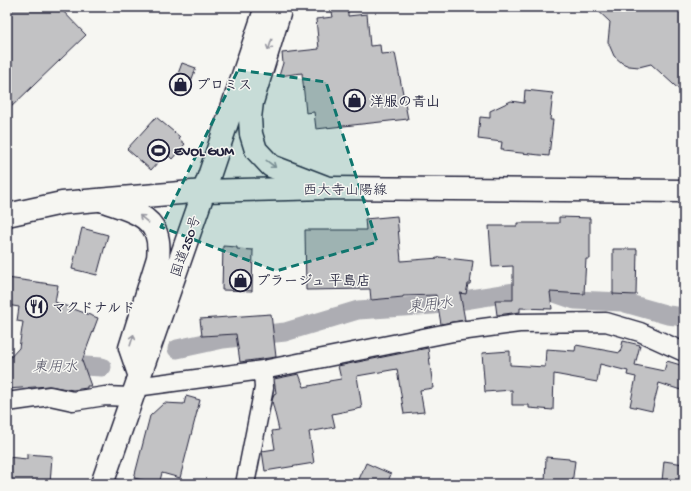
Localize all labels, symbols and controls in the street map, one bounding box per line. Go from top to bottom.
one-way arrow [266,38,273,51]
shop icon: プロミス [168,71,194,97]
place label: プロミス [196,78,252,95]
shop icon: 洋服の青山 [341,88,367,114]
place label: 洋服の青山 [370,94,440,112]
sports icon: EVOL GUM [145,137,171,163]
place label: EVOL GUM [174,144,235,161]
one-way arrow [265,160,276,168]
street label: 西大寺山陽線 [303,183,387,200]
street label: 国道250号 [169,214,206,280]
one-way arrow [139,215,149,224]
shop icon: プラージュ 平島店 [227,267,253,293]
place label: プラージュ 平島店 [256,273,370,291]
restaurant icon: マクドナルド [24,294,50,320]
water label: 東用水 [407,294,454,317]
place label: マクドナルド [52,301,135,318]
one-way arrow [129,334,136,347]
water label: 東用水 [32,358,78,377]

